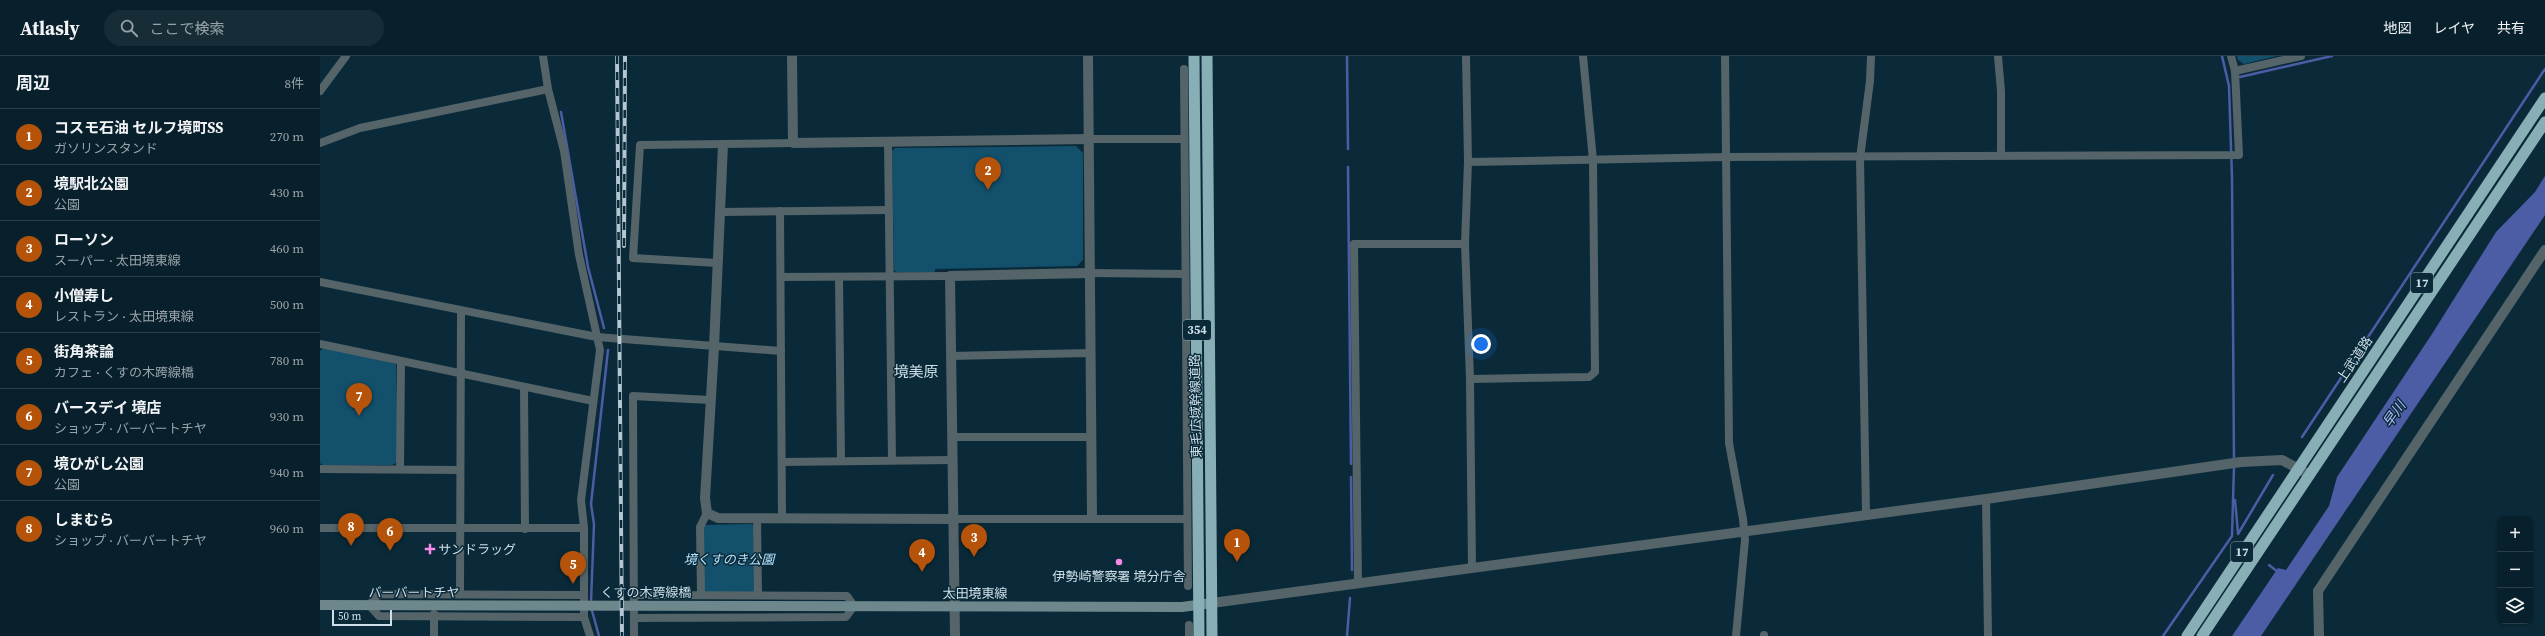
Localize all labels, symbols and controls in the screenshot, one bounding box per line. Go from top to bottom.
search box [104,10,384,46]
text: Atlasly [20,15,80,41]
icon: search [118,17,140,39]
text: ここで検索 [150,18,225,39]
text: 地図 [2383,18,2411,38]
text: レイヤ [2433,18,2475,38]
text: 共有 [2497,18,2525,38]
text: 周辺 [16,71,50,95]
text: 8件 [284,75,304,92]
text: コスモ石油 セルフ境町SS [54,117,223,138]
text: 1 [25,128,33,145]
text: 270 m [270,128,304,145]
text: ガソリンスタンド [54,140,158,157]
pin: 2 [975,157,1001,190]
text: 境駅北公園 [54,173,129,194]
text: 2 [25,184,33,201]
text: 430 m [270,184,304,201]
text: 公園 [54,196,80,213]
text: ローソン [54,229,114,250]
text: 3 [25,240,33,257]
text: 460 m [270,240,304,257]
text: スーパー · 太田境東線 [54,252,181,269]
road number: 17 [2411,273,2433,293]
text: 小僧寿し [54,285,114,306]
text: 4 [25,296,33,313]
text: 500 m [270,296,304,313]
text: レストラン · 太田境東線 [54,308,194,325]
road number: 354 [1183,320,1211,340]
street label: 上武道路 [2333,333,2376,386]
your location [1471,334,1491,354]
text: 街角茶論 [54,341,114,362]
text: 5 [25,352,33,369]
text: 780 m [270,352,304,369]
street label: 東毛広域幹線道路 [1186,354,1205,458]
district label: 境美原 [893,361,939,382]
text: カフェ · くすの木跨線橋 [54,364,194,381]
pin: 7 [346,383,372,416]
water label: 早川 [2378,395,2411,431]
text: バースデイ 境店 [54,397,161,418]
text: 6 [25,408,33,425]
text: 930 m [270,408,304,425]
text: ショップ · バーバートチヤ [54,420,207,437]
text: 境ひがし公園 [54,453,144,474]
text: 7 [25,464,33,481]
text: 940 m [270,464,304,481]
text: 公園 [54,476,80,493]
text: しまむら [54,509,114,530]
pin: 8 [338,513,364,546]
map controls [2497,516,2533,624]
button: + [2497,516,2533,552]
pin: 6 [377,518,403,551]
text: 8 [25,520,33,537]
text: 960 m [270,520,304,537]
pin: 3 [961,524,987,557]
pin: 1 [1224,529,1250,562]
text: ショップ · バーバートチヤ [54,532,207,549]
pin: 4 [909,539,935,572]
place label: サンドラッグ [438,541,516,558]
road number: 17 [2231,542,2253,562]
marker: サンドラッグ [425,544,435,554]
pin: 5 [560,551,586,584]
park label: 境くすのき公園 [684,551,776,568]
button: − [2497,552,2533,588]
marker: 伊勢崎警察署 境分庁舎 [1114,557,1124,567]
place label: 伊勢崎警察署 境分庁舎 [1052,568,1186,585]
street label: バーバートチヤ [369,584,459,601]
street label: くすの木跨線橋 [600,584,692,601]
street label: 太田境東線 [942,585,1008,602]
button: layers [2497,588,2533,624]
scale bar [332,608,392,627]
text: 50 m [338,609,361,624]

